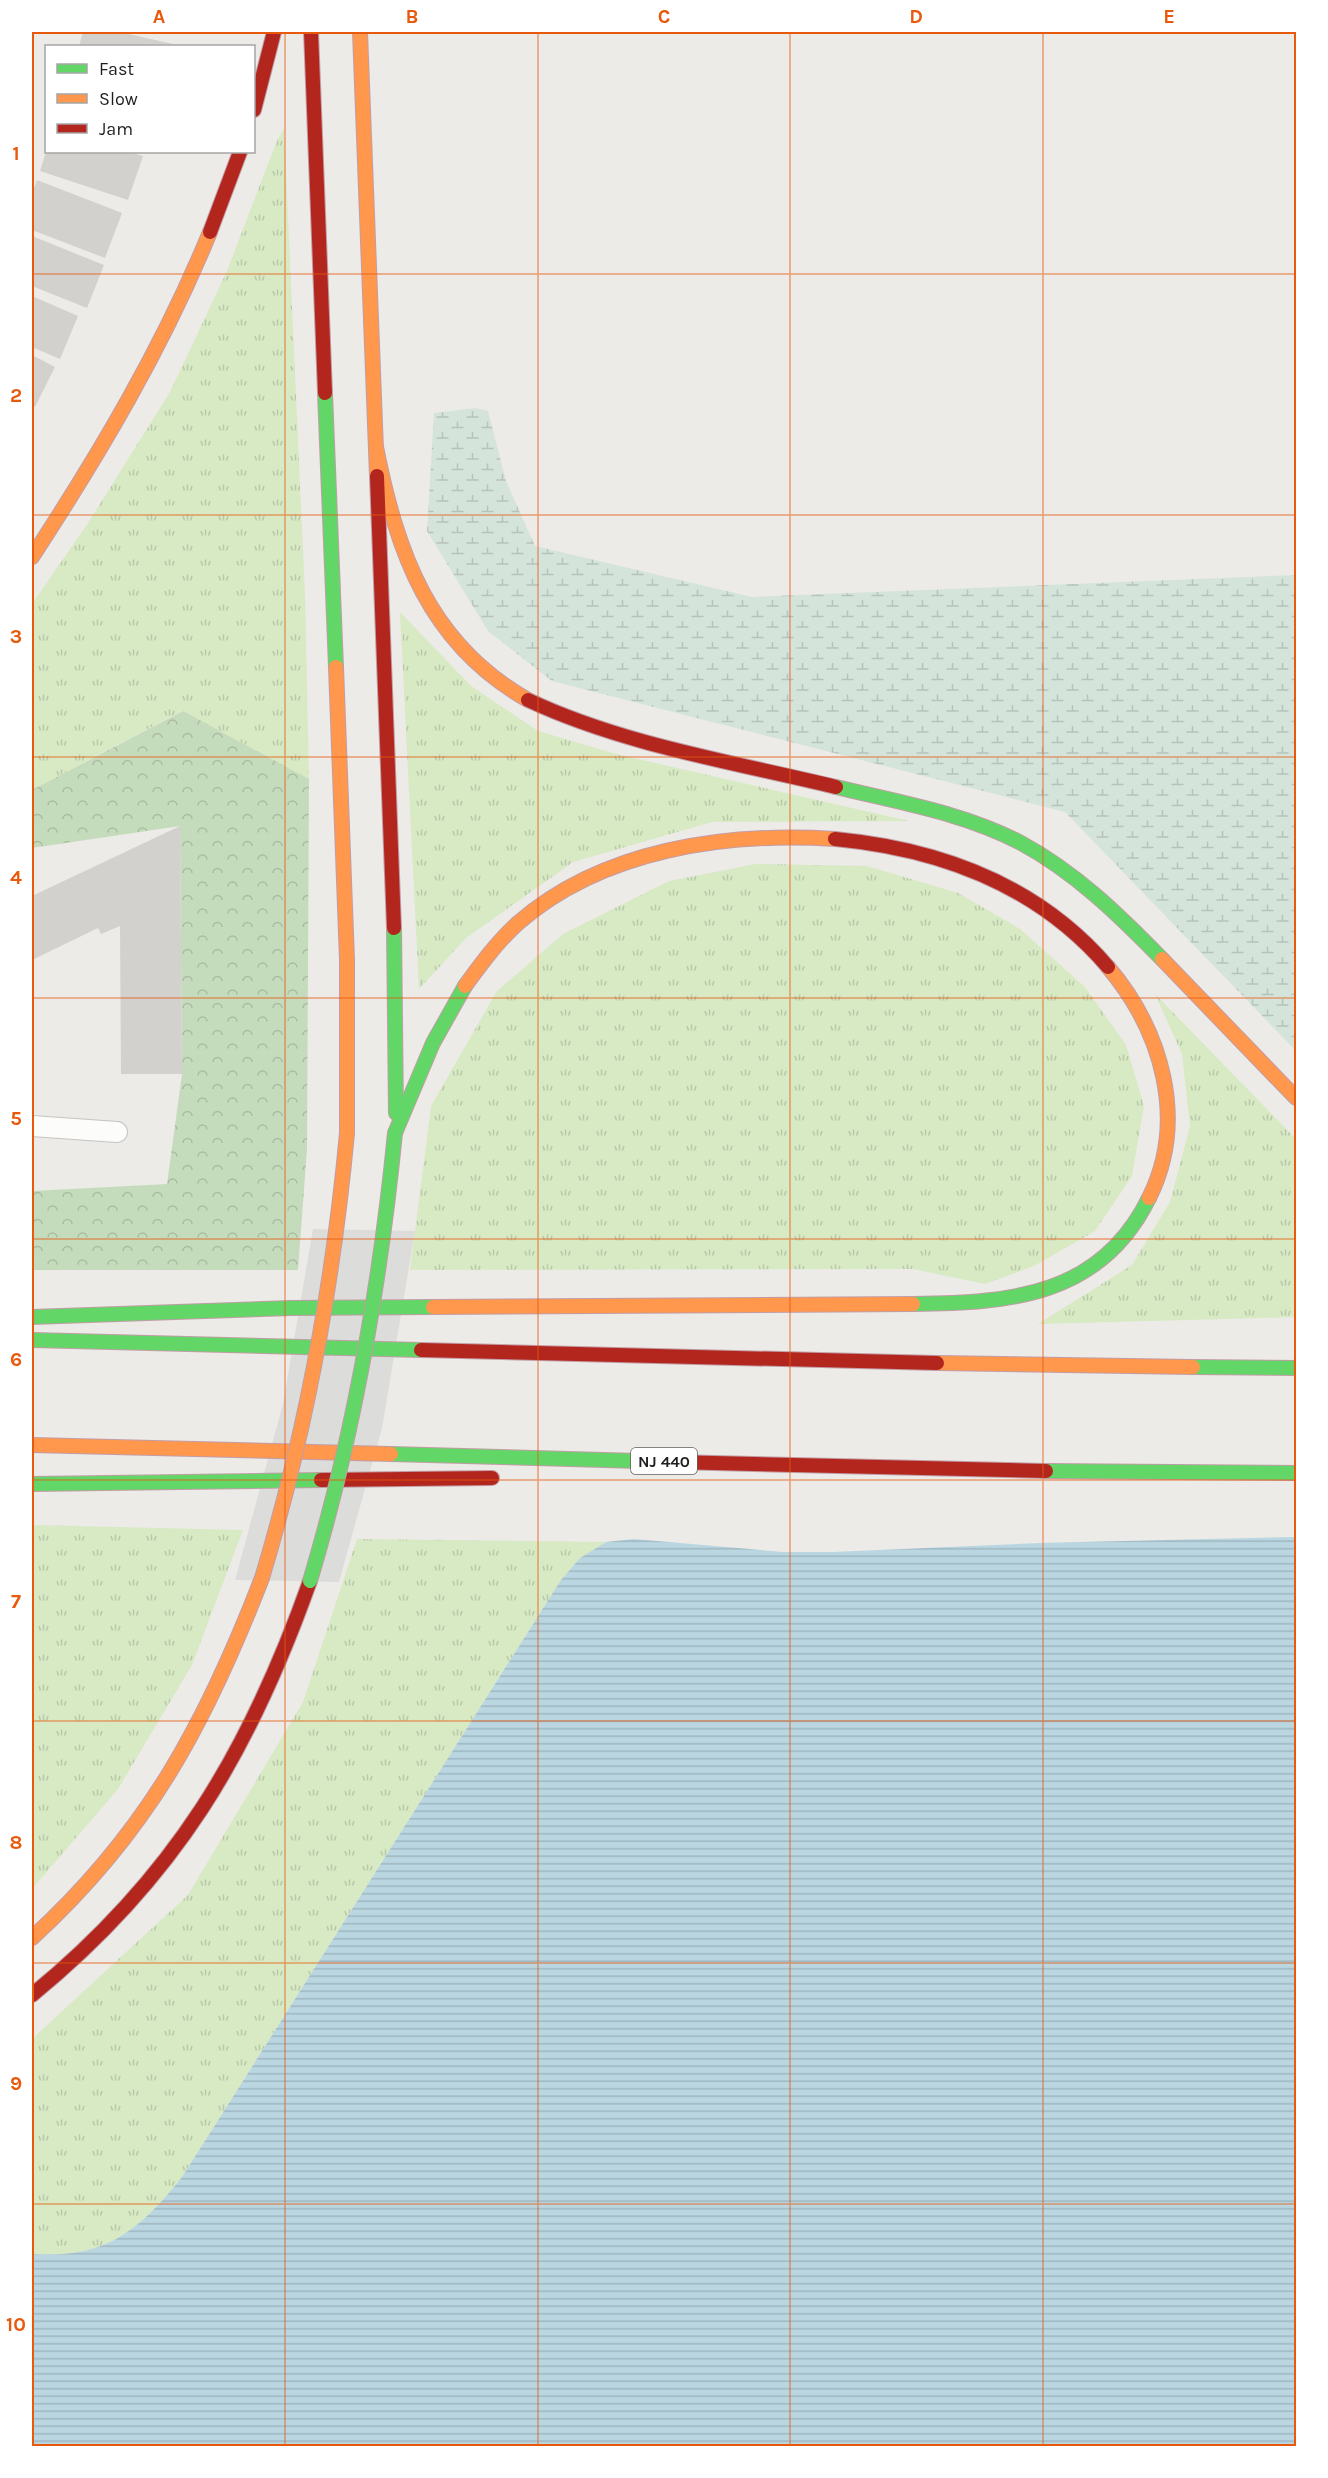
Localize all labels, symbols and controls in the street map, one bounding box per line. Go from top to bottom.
text: A [153,5,166,28]
text: B [406,5,418,28]
text: C [658,5,670,28]
text: D [909,5,923,28]
text: E [1163,5,1175,28]
legend [45,45,255,153]
text: Fast [99,58,134,80]
text: Slow [99,88,138,110]
text: Jam [99,118,133,140]
text: 1 [12,142,20,165]
text: 2 [10,384,22,407]
text: 3 [10,625,22,648]
text: 4 [10,866,22,889]
text: 5 [10,1107,22,1130]
text: 6 [10,1348,22,1371]
road number: NJ 440 [631,1448,697,1474]
text: 7 [11,1590,21,1613]
text: 8 [10,1831,22,1854]
text: 9 [10,2072,22,2095]
text: 10 [6,2313,26,2336]

